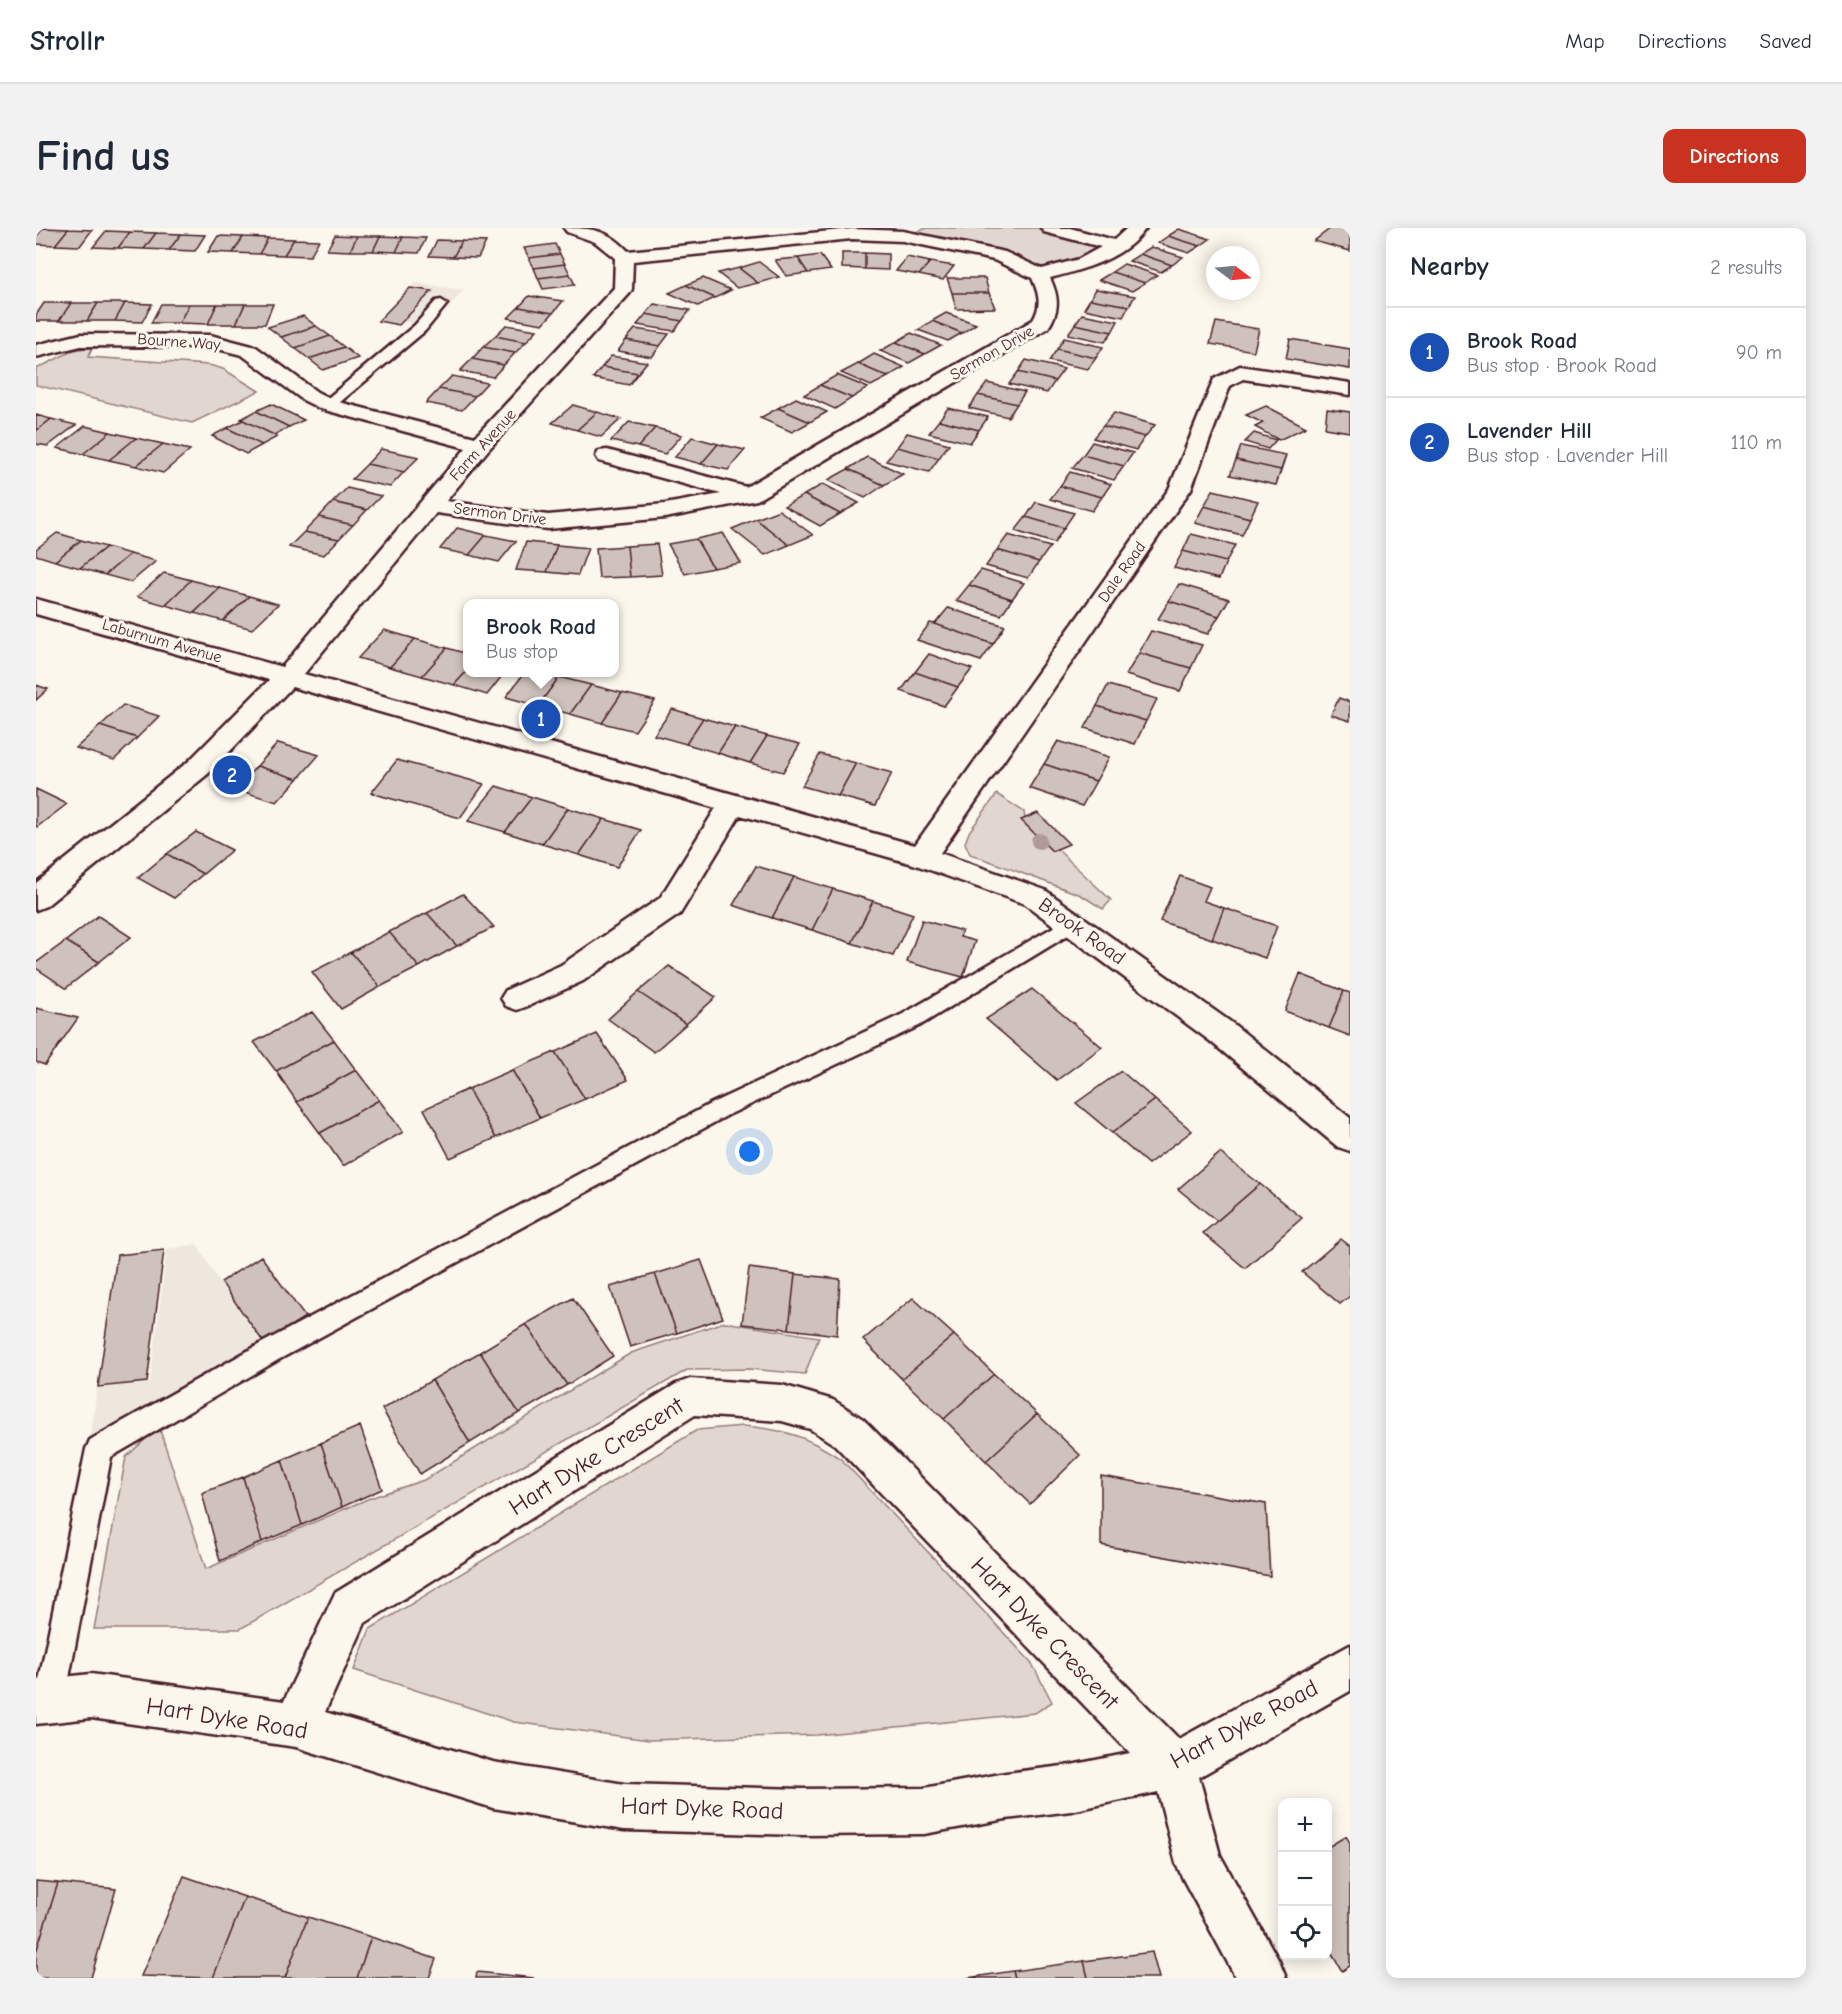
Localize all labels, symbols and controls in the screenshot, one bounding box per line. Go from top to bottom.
text: Strollr [30,25,104,57]
text: Map [1565,29,1605,53]
text: Directions [1638,29,1727,53]
text: Saved [1760,29,1812,53]
button: Directions [1663,129,1806,183]
text: Find us [36,132,170,181]
north arrow [1206,246,1260,300]
text: Nearby [1410,252,1489,282]
text: 2 results [1710,256,1782,279]
street label: Sermon Drive [947,322,1037,384]
text: Brook Road [1467,328,1577,354]
street label: Bourne Way [137,330,222,354]
text: 1 [1426,341,1433,364]
text: 90 m [1736,341,1782,364]
text: Bus stop · Brook Road [1467,354,1657,377]
street label: Farm Avenue [446,405,520,485]
text: Lavender Hill [1467,418,1592,444]
text: 2 [1425,431,1434,454]
text: 110 m [1731,431,1782,454]
text: Bus stop · Lavender Hill [1467,444,1668,467]
street label: Sermon Drive [452,499,548,529]
street label: Dale Road [1095,538,1149,606]
popup [463,599,619,677]
text: Brook Road [486,614,596,640]
street label: Laburnum Avenue [100,615,224,667]
text: Bus stop [486,640,558,663]
pin: 1 [522,696,560,742]
pin: 2 [212,752,252,798]
street label: Brook Road [1034,893,1130,969]
your location [735,1137,764,1166]
street label: Hart Dyke Crescent [504,1390,689,1521]
street label: Hart Dyke Crescent [965,1551,1126,1716]
street label: Hart Dyke Road [1165,1673,1323,1775]
street label: Hart Dyke Road [144,1691,310,1745]
street label: Hart Dyke Road [620,1791,784,1825]
map controls [1278,1798,1332,1960]
button: + [1278,1798,1332,1852]
button: − [1278,1852,1332,1906]
button: locate [1278,1906,1332,1960]

